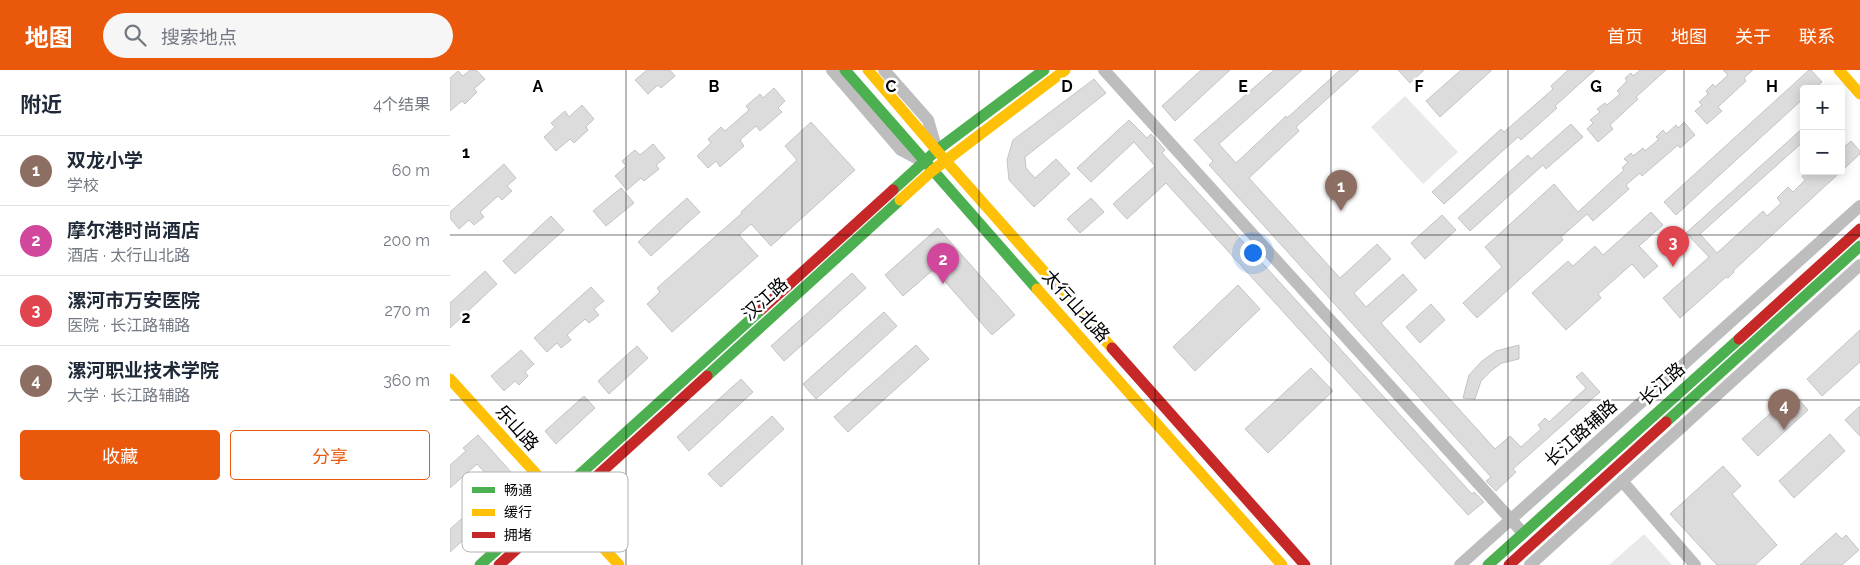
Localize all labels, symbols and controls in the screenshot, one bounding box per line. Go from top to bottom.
search box [103,13,453,58]
icon: search [121,21,149,49]
text: 地图 [25,23,73,52]
text: 搜索地点 [161,26,237,48]
text: 首页 [1607,26,1643,47]
text: 地图 [1671,26,1707,47]
text: 关于 [1735,26,1771,47]
text: 联系 [1799,26,1835,47]
text: A [533,77,544,96]
text: B [709,77,720,96]
text: C [886,77,897,96]
text: D [1061,77,1073,96]
text: E [1238,77,1248,96]
text: F [1414,77,1424,96]
text: G [1590,77,1602,96]
text: H [1766,77,1778,96]
map controls [1800,85,1845,175]
button: + [1800,85,1845,130]
text: 附近 [20,92,62,117]
text: 4个结果 [373,95,430,114]
button: − [1800,130,1845,175]
text: 1 [462,143,470,162]
text: 双龙小学 [67,149,143,171]
text: 1 [32,161,40,180]
text: 60 m [392,161,430,180]
pin: 1 [1325,170,1357,211]
text: 学校 [67,176,99,195]
text: 摩尔港时尚酒店 [67,219,200,241]
pin: 3 [1657,226,1689,267]
text: 2 [31,231,41,250]
text: 200 m [383,231,430,250]
your location [1240,240,1266,266]
pin: 2 [927,243,959,284]
text: 酒店 · 太行山北路 [67,246,190,265]
street label: 太行山北路 [1038,265,1114,346]
street label: 汉江路 [738,273,792,324]
text: 漯河市万安医院 [67,289,200,311]
text: 3 [32,301,40,320]
text: 270 m [385,301,430,320]
text: 2 [461,308,471,327]
text: 医院 · 长江路辅路 [67,316,190,335]
street label: 长江路 [1635,358,1689,409]
text: 漯河职业技术学院 [67,359,219,381]
text: 4 [31,371,41,390]
text: 360 m [383,371,430,390]
text: 大学 · 长江路辅路 [67,386,190,405]
pin: 4 [1768,389,1800,430]
street label: 长江路辅路 [1540,395,1621,471]
street label: 乐山路 [492,401,543,455]
button: 收藏 [20,430,220,480]
button: 分享 [230,430,430,480]
legend [462,472,628,552]
text: 畅通 [504,482,532,498]
text: 缓行 [504,504,532,520]
text: 拥堵 [504,527,532,543]

